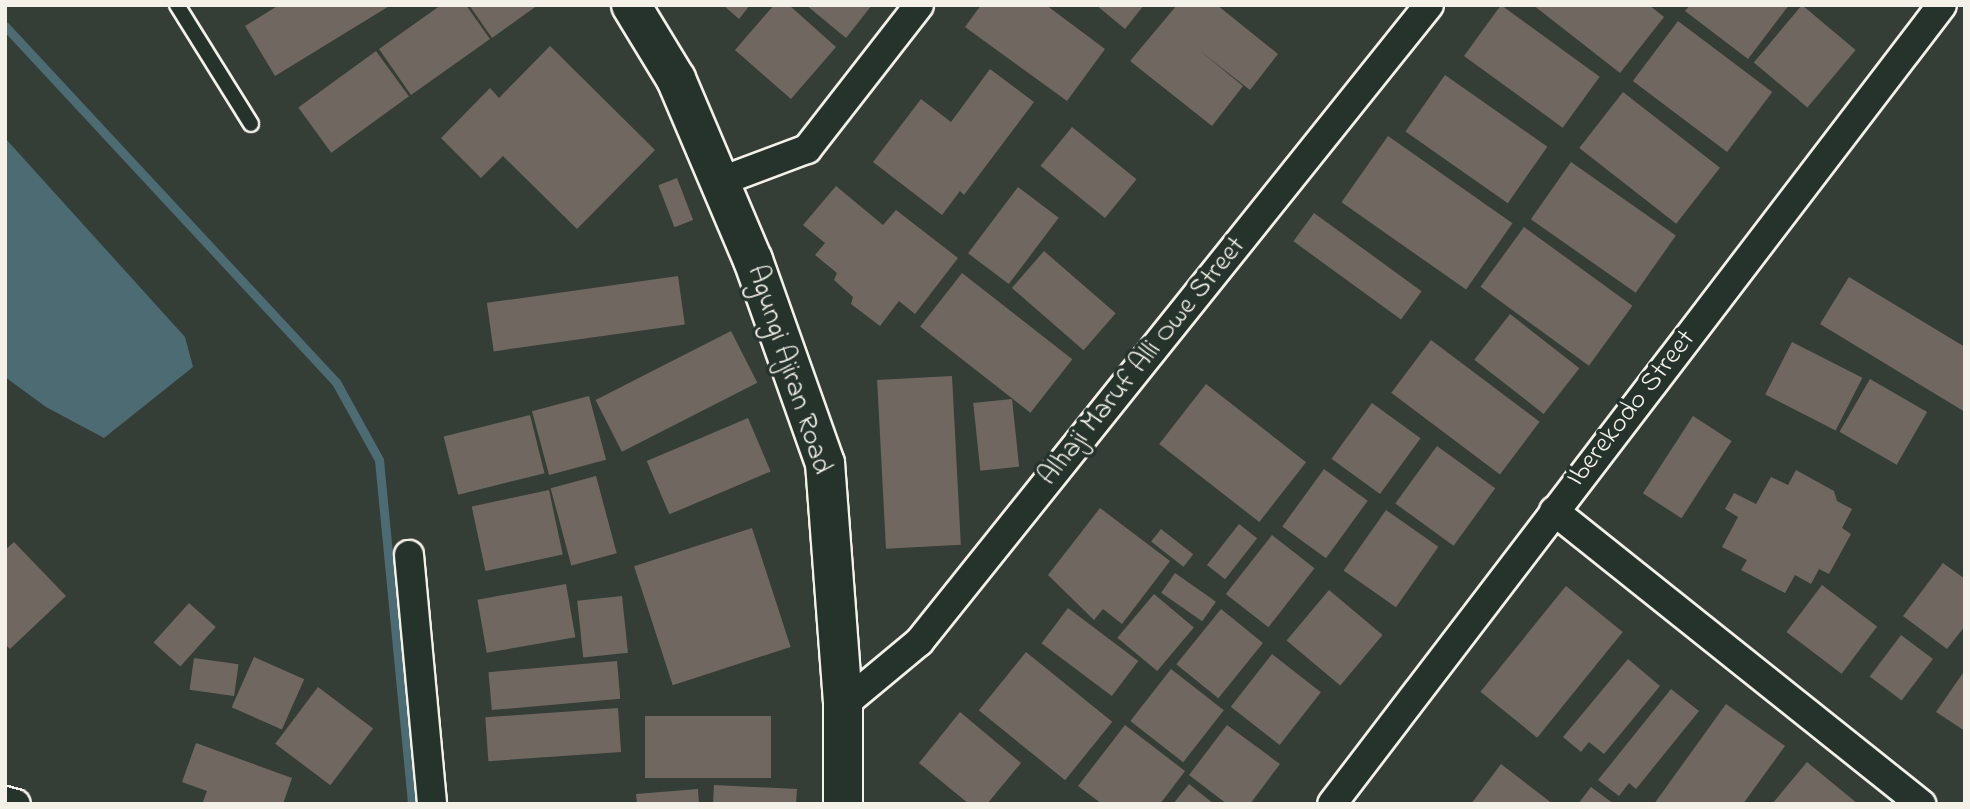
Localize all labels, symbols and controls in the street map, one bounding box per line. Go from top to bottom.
street label: Alhaji Maruf Alli Owe Street [1032,231,1254,493]
street label: Agungi Ajiran Road [738,261,838,479]
street label: Iberekodo Street [1560,324,1704,494]

